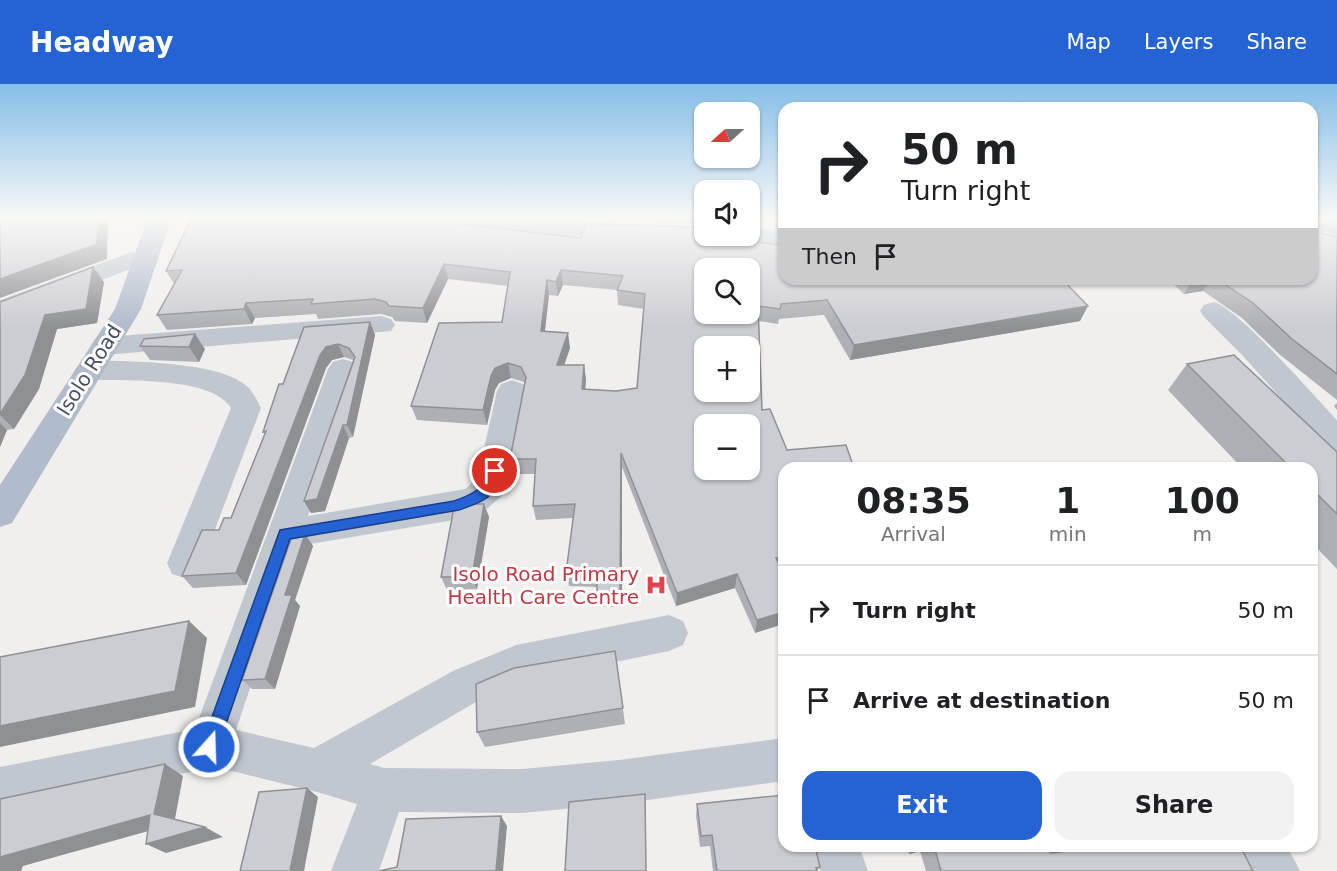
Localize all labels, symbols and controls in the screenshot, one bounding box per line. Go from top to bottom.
text: Headway [30,26,174,59]
text: Map [1067,30,1111,54]
text: Layers [1144,30,1213,54]
text: Share [1246,30,1307,54]
north arrow [694,102,760,168]
map controls [694,102,760,480]
text: 50 m [901,125,1018,174]
icon: right [802,126,880,204]
text: Turn right [901,175,1030,206]
button: sound [694,180,760,246]
icon: arrive [869,240,902,273]
text: Then [802,244,857,269]
button: search [694,258,760,324]
street label: Isolo Road [52,320,126,420]
button: + [694,336,760,402]
button: − [694,414,760,480]
pin [469,445,520,496]
icon: arrive [478,454,511,487]
text: 08:35 [856,480,971,521]
text: 1 [1055,480,1080,521]
text: 100 [1165,480,1240,521]
text: Arrival [881,522,946,546]
text: min [1049,522,1087,546]
text: m [1193,522,1212,546]
place label: Isolo Road Primary Health Care Centre [447,562,639,609]
hospital icon: Isolo Road Primary Health Care Centre [644,573,668,597]
icon: right [802,594,835,627]
text: Turn right [853,598,976,623]
text: 50 m [1238,598,1294,623]
icon: arrive [802,684,835,717]
text: Arrive at destination [853,688,1110,713]
text: 50 m [1238,688,1294,713]
position arrow [177,715,241,779]
button: Exit [802,771,1042,840]
button: Share [1054,771,1294,840]

